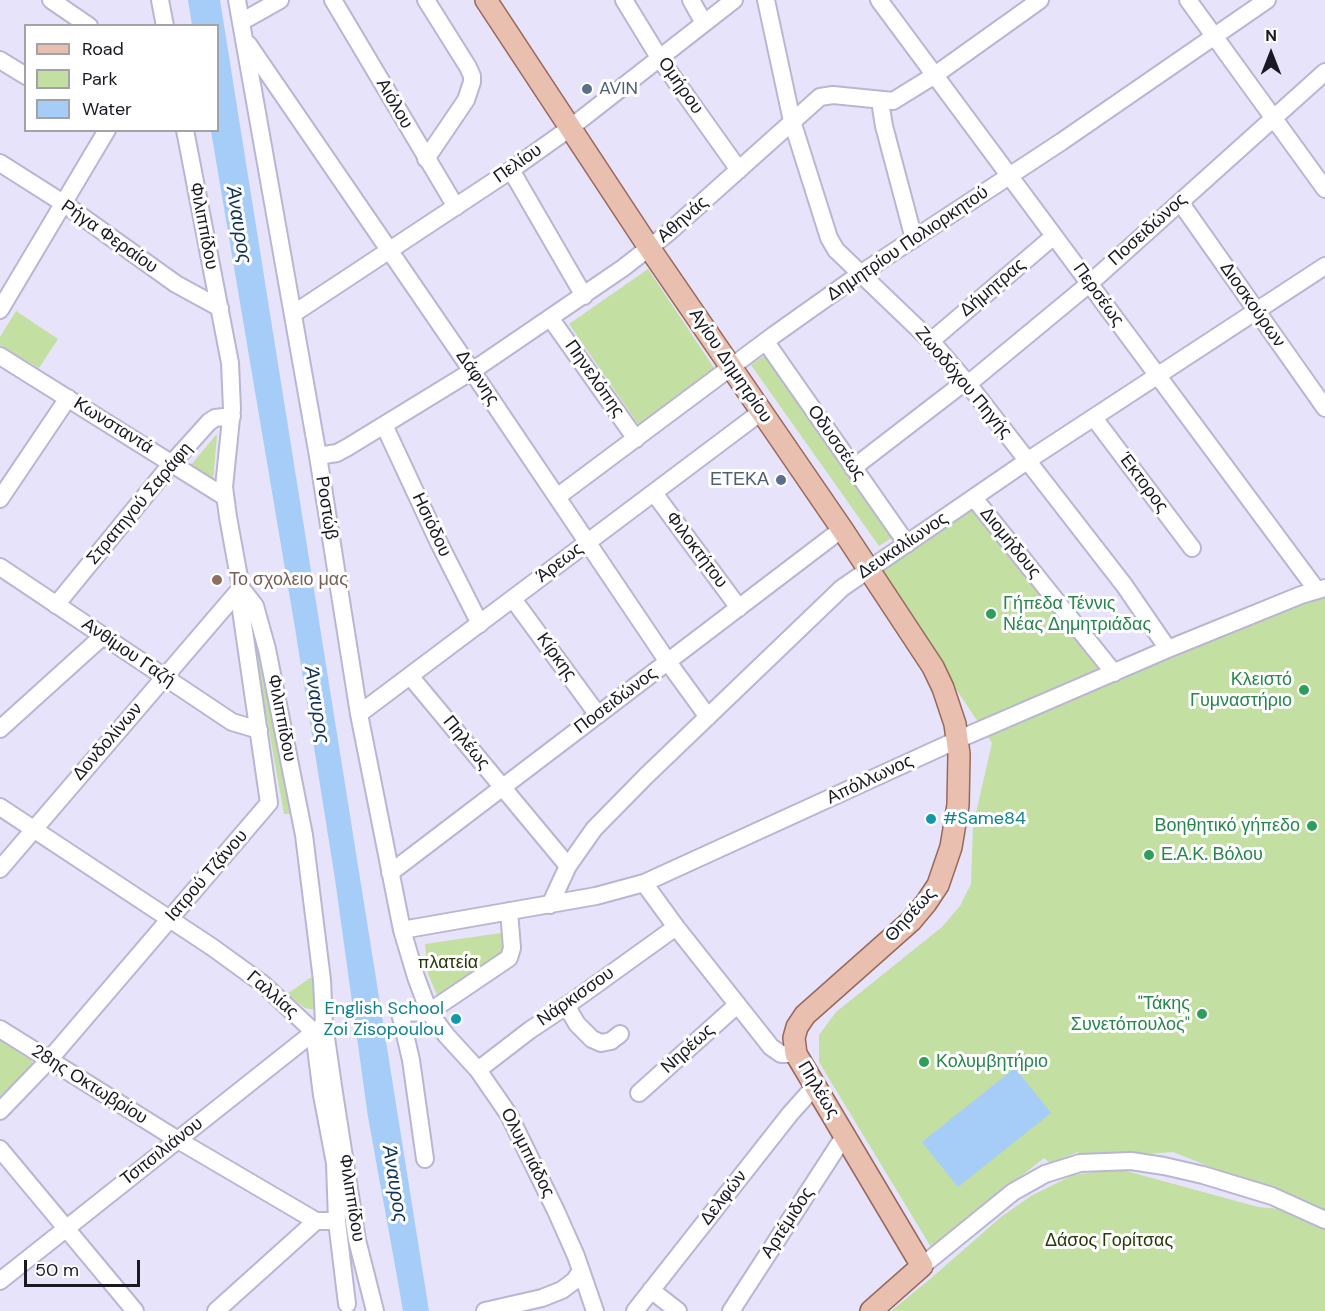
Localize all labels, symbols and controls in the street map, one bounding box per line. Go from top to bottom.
legend [24,24,219,132]
north arrow [1241,24,1301,84]
text: N [1265,25,1277,46]
text: Road [82,37,124,61]
street label: Ομήρου [653,53,707,119]
text: Park [82,67,118,91]
street label: Αιόλου [371,75,417,133]
place label: AVIN [599,78,638,100]
marker: AVIN [580,82,594,96]
text: Water [82,97,132,121]
street label: Πελίου [490,140,546,188]
street label: Φιλιππίδου [184,181,222,271]
street label: Δημητρίου Πολιορκητού [823,182,993,306]
water label: Άναυρος [220,185,256,265]
street label: Ποσειδώνος [1104,189,1192,271]
street label: Αθηνάς [653,192,713,248]
street label: Ρήγα Φεραίου [56,196,162,278]
street label: Δήμητρας [956,254,1030,322]
street label: Διοσκούρων [1215,258,1289,352]
street label: Περσέως [1068,259,1128,331]
street label: Αγίου Δημητρίου [684,305,776,427]
street label: Ζωοδόχου Πηγής [910,323,1016,443]
street label: Πηνελόπης [560,336,628,422]
street label: Δάφνης [451,346,503,410]
street label: Κωνσταντά [69,393,157,459]
street label: Οδυσσέως [802,401,870,485]
street label: Στρατηγού Σαράφη [83,439,197,569]
street label: Έκτορος [1114,449,1172,517]
place label: ΕΤΕΚΑ [710,469,769,491]
marker: ΕΤΕΚΑ [774,473,788,487]
street label: Ροστώβ [310,475,342,541]
street label: Ησιόδου [407,490,455,560]
street label: Διομήδους [975,503,1045,583]
street label: Φιλοκτήτου [660,508,732,592]
street label: Δευκαλίωνος [854,508,952,584]
street label: Άρεως [532,538,588,588]
place label: Το σχολειο μας [229,569,348,591]
marker: Το σχολειο μας [210,573,224,587]
place label: Γήπεδα Τέννις Νέας Δημητριάδας [1003,593,1151,636]
marker: Γήπεδα Τέννις Νέας Δημητριάδας [984,607,998,621]
street label: Ανθίμου Γαζή [77,614,179,692]
street label: Κίρκης [531,629,581,685]
street label: Ποσειδώνος [570,663,662,739]
water label: Άναυρος [298,665,334,745]
place label: Κλειστό Γυμναστήριο [1190,669,1292,712]
street label: Φιλιππίδου [262,673,300,763]
marker: Κλειστό Γυμναστήριο [1297,683,1311,697]
street label: Δονδολίνων [68,699,148,785]
street label: Πηλέως [438,712,494,774]
street label: Απόλλωνος [823,751,917,809]
place label: #Same84 [943,808,1026,830]
marker: #Same84 [924,812,938,826]
place label: Βοηθητικό γήπεδο [1155,815,1300,837]
marker: Βοηθητικό γήπεδο [1305,819,1319,833]
street label: Ιατρού Τζάνου [161,826,253,926]
place label: Ε.Α.Κ. Βόλου [1161,844,1263,866]
marker: Ε.Α.Κ. Βόλου [1142,848,1156,862]
street label: Θησέως [881,883,941,947]
park label: πλατεία [418,952,478,974]
street label: Νάρκισσου [533,963,619,1031]
street label: Γαλλίας [242,967,302,1023]
place label: "Τάκης Συνετόπουλος" [1071,993,1190,1036]
place label: English School Zoi Zisopoulou [323,998,444,1040]
marker: "Τάκης Συνετόπουλος" [1195,1007,1209,1021]
marker: English School Zoi Zisopoulou [449,1012,463,1026]
street label: Νηρέως [657,1020,719,1078]
street label: 28ης Οκτωβρίου [27,1041,151,1129]
place label: Κολυμβητήριο [936,1051,1048,1073]
marker: Κολυμβητήριο [917,1055,931,1069]
street label: Πηλέως [793,1058,843,1122]
street label: Ολυμπιάδος [495,1105,559,1201]
street label: Τσιτσιλιάνου [117,1113,207,1191]
water label: Άναυρος [376,1144,412,1224]
street label: Φιλιππίδου [333,1153,369,1243]
street label: Δελφών [696,1166,752,1230]
street label: Αρτέμιδος [757,1183,819,1263]
park label: Δάσος Γορίτσας [1045,1230,1173,1252]
scale bar [27,1248,142,1286]
text: 50 m [35,1258,79,1282]

